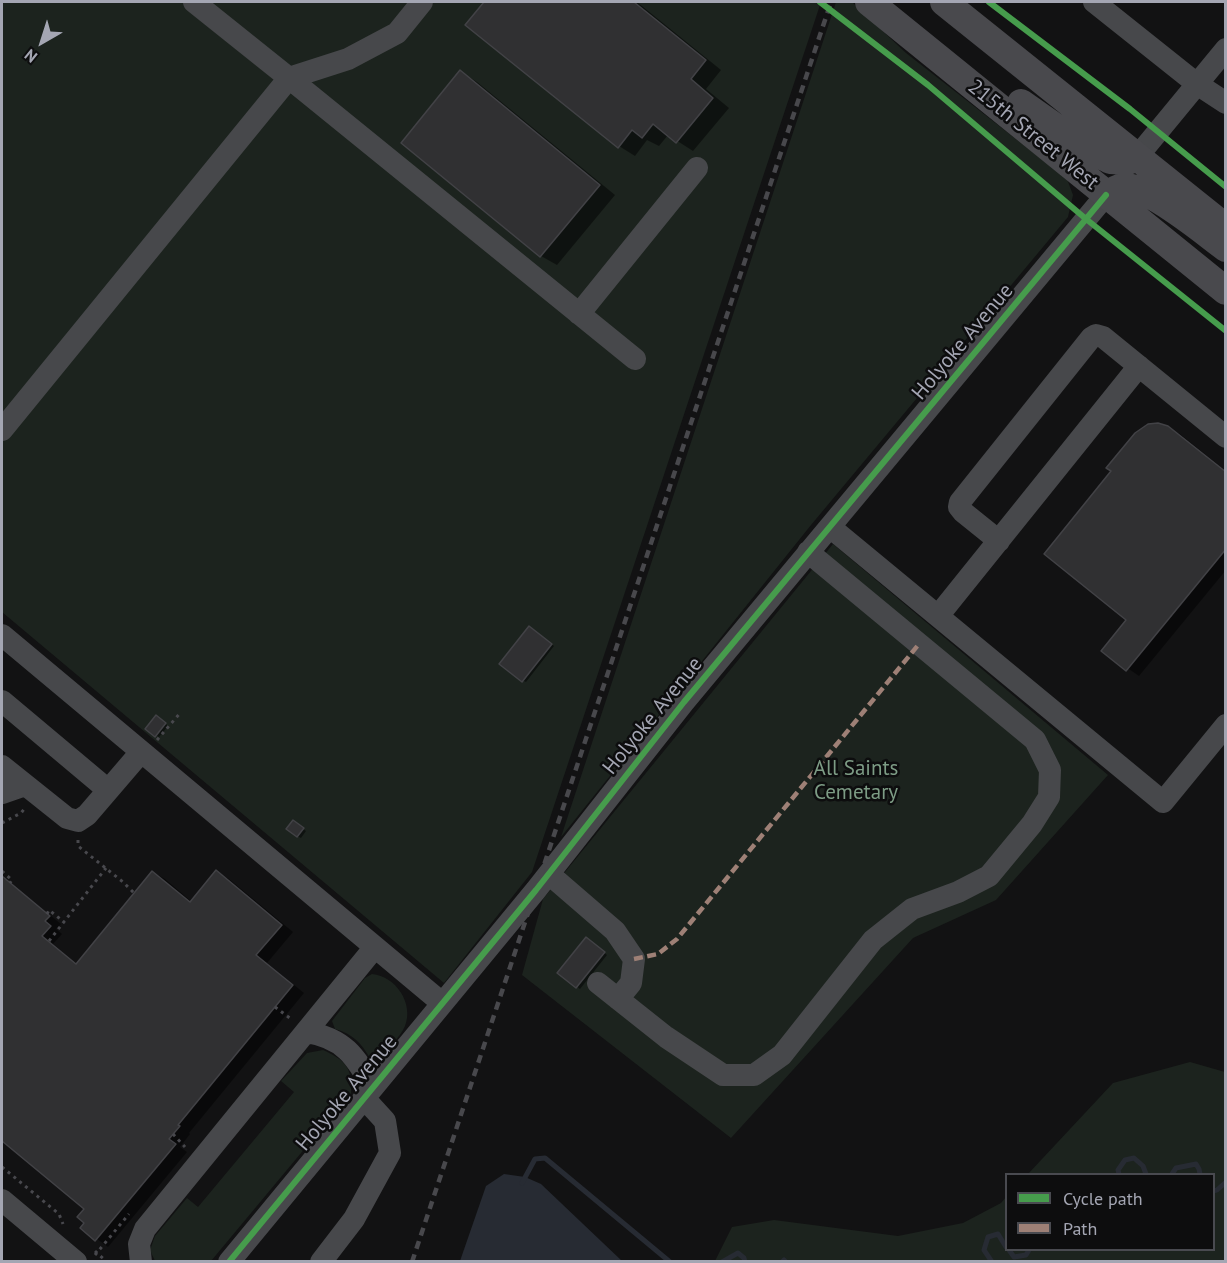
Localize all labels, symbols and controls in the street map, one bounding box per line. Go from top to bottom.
north arrow [12,12,72,72]
text: N [20,45,41,67]
street label: 215th Street West [963,75,1103,195]
street label: Holyoke Avenue [907,279,1019,405]
street label: Holyoke Avenue [598,652,708,780]
park label: All Saints Cemetary [814,756,898,806]
street label: Holyoke Avenue [291,1030,403,1156]
legend [1005,1173,1215,1251]
text: Cycle path [1063,1187,1143,1210]
text: Path [1063,1217,1097,1240]

